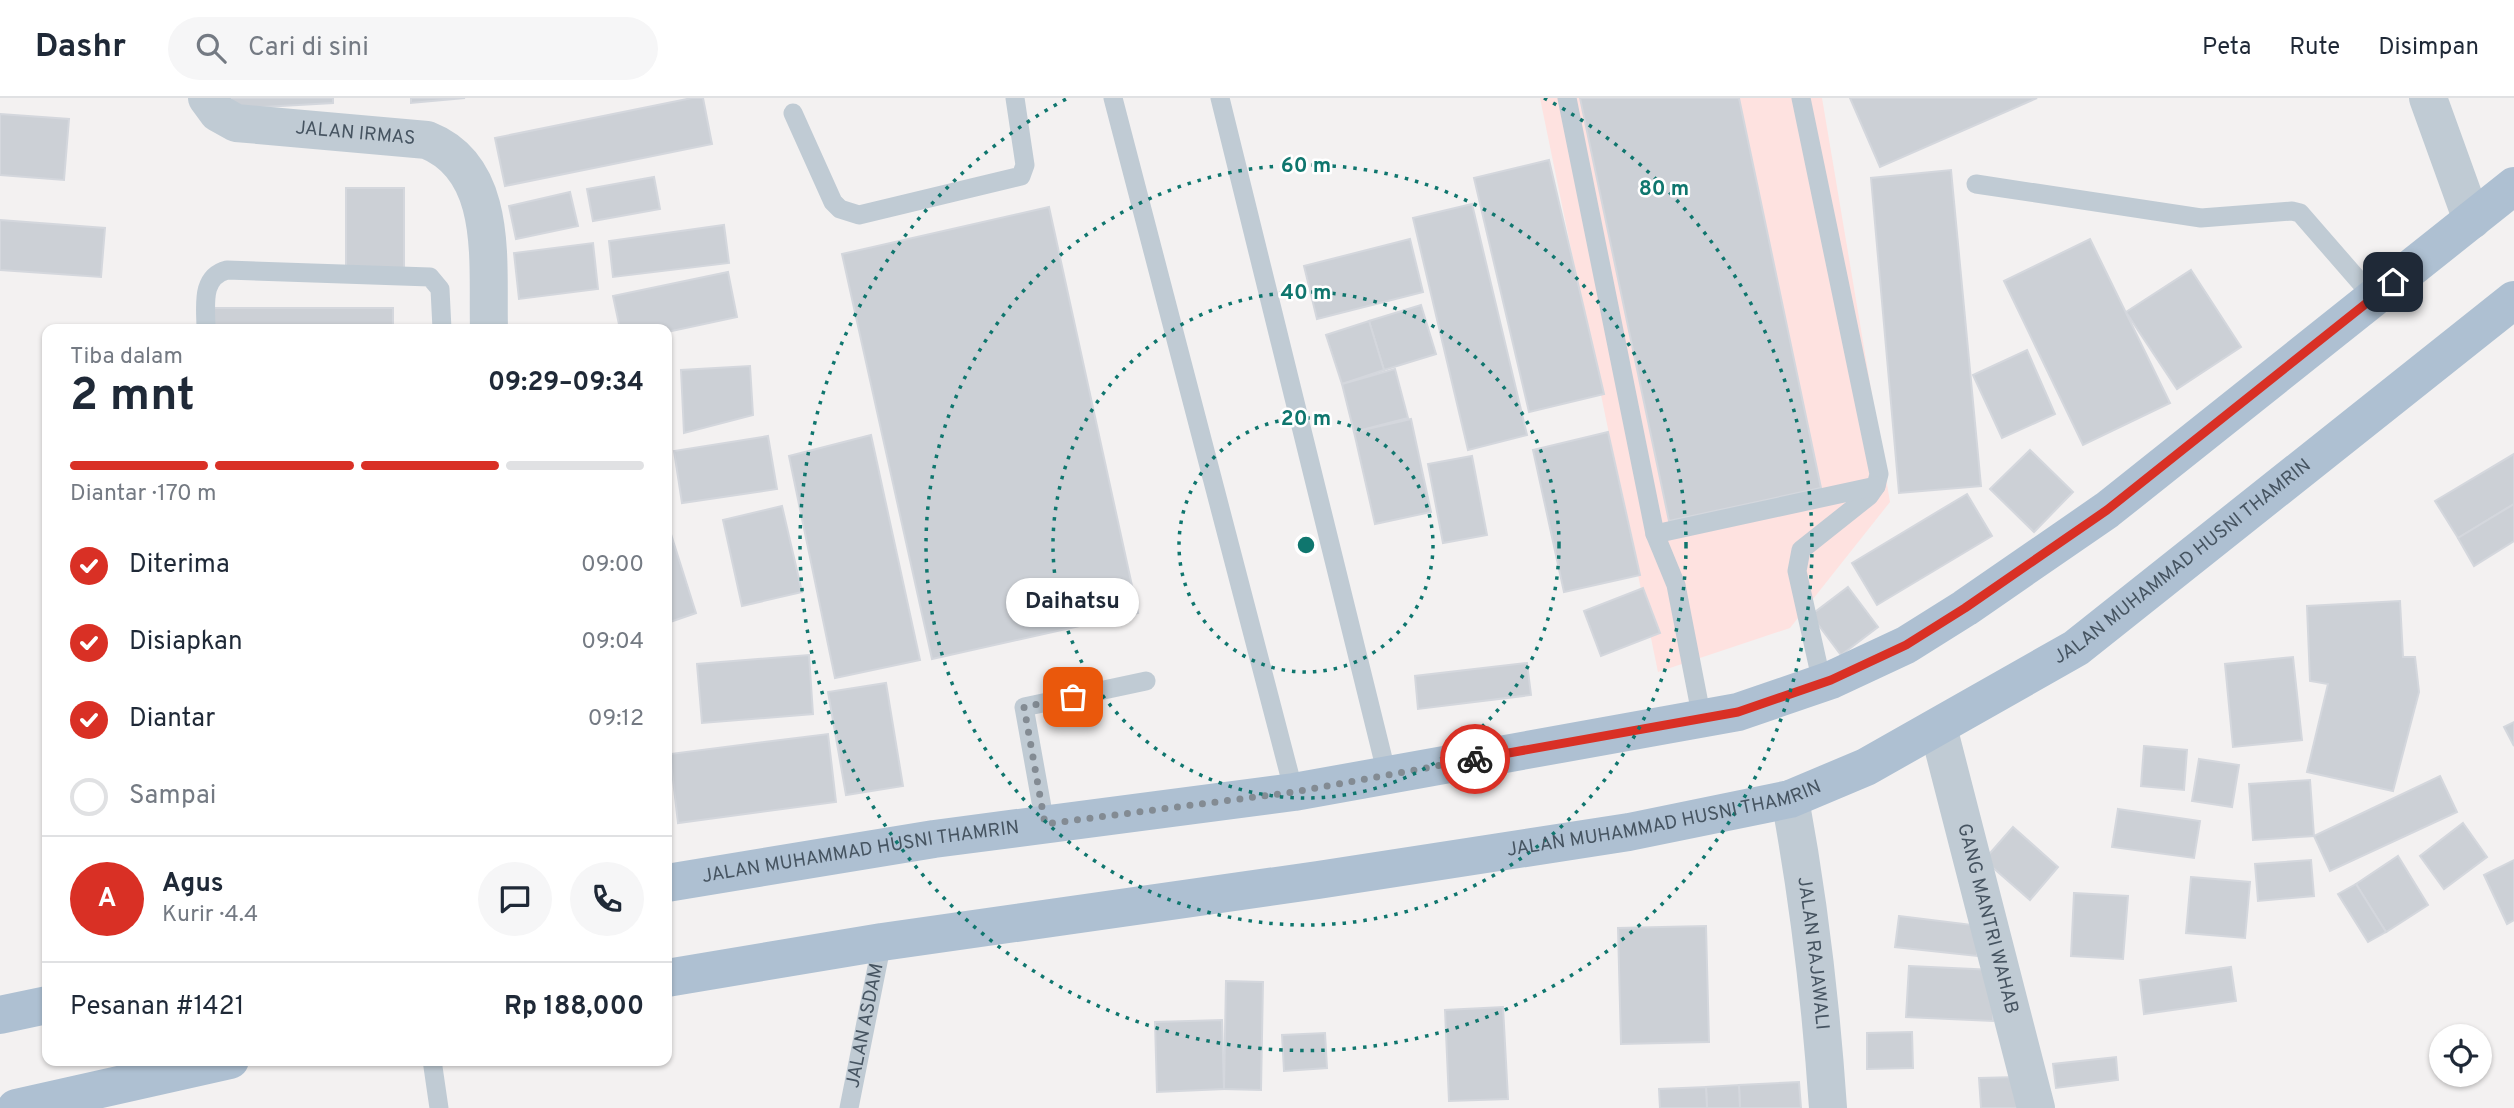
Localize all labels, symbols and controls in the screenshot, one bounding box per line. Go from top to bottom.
search box [168,17,658,80]
text: Dashr [35,27,126,69]
icon: search [192,29,230,67]
text: Cari di sini [248,32,369,65]
text: Peta [2202,33,2251,63]
text: Rute [2289,33,2340,63]
text: Disimpan [2378,33,2479,63]
street label: JALAN IRMAS [294,116,416,151]
text: 60 m [1281,153,1331,180]
text: 80 m [1639,176,1689,203]
pin [2363,252,2423,312]
icon: home [2374,263,2412,301]
text: 40 m [1281,280,1331,307]
text: Tiba dalam [70,343,183,372]
text: 09:29–09:34 [488,367,644,400]
text: 2 mnt [70,368,195,427]
text: 20 m [1281,406,1331,433]
street label: JALAN MUHAMMAD HUSNI THAMRIN [2049,454,2316,670]
text: Diantar · 170 m [70,480,217,509]
centre of rings [1294,533,1318,557]
icon: check [70,547,108,585]
text: Diterima [129,549,230,582]
text: 09:00 [581,551,644,580]
callout: Daihatsu [1006,578,1140,627]
text: Daihatsu [1025,588,1120,617]
icon: check [70,624,108,662]
text: Disiapkan [129,626,243,659]
text: 09:04 [581,628,644,657]
pin [1043,667,1103,727]
icon: bag [1054,678,1092,716]
icon: check [70,701,108,739]
text: Diantar [129,703,215,736]
text: 09:12 [588,705,644,734]
courier [1440,724,1510,794]
icon: bike [1456,740,1494,778]
street label: JALAN MUHAMMAD HUSNI THAMRIN [1505,775,1825,863]
text: Sampai [129,780,216,813]
street label: JALAN MUHAMMAD HUSNI THAMRIN [700,816,1021,889]
street label: GANG MANTRI WAHAB [1951,821,2023,1017]
button: chat [478,862,552,936]
button: phone [570,862,644,936]
text: Agus [162,868,224,901]
street label: JALAN RAJAWALI [1791,875,1834,1031]
text: A [98,883,116,916]
text: Kurir · 4.4 [162,901,258,930]
street label: JALAN ASDAM [841,961,890,1090]
text: Pesanan #1421 [70,991,244,1024]
text: Rp 188,000 [504,991,644,1024]
map controls [2429,1024,2492,1087]
button: locate [2429,1024,2492,1087]

